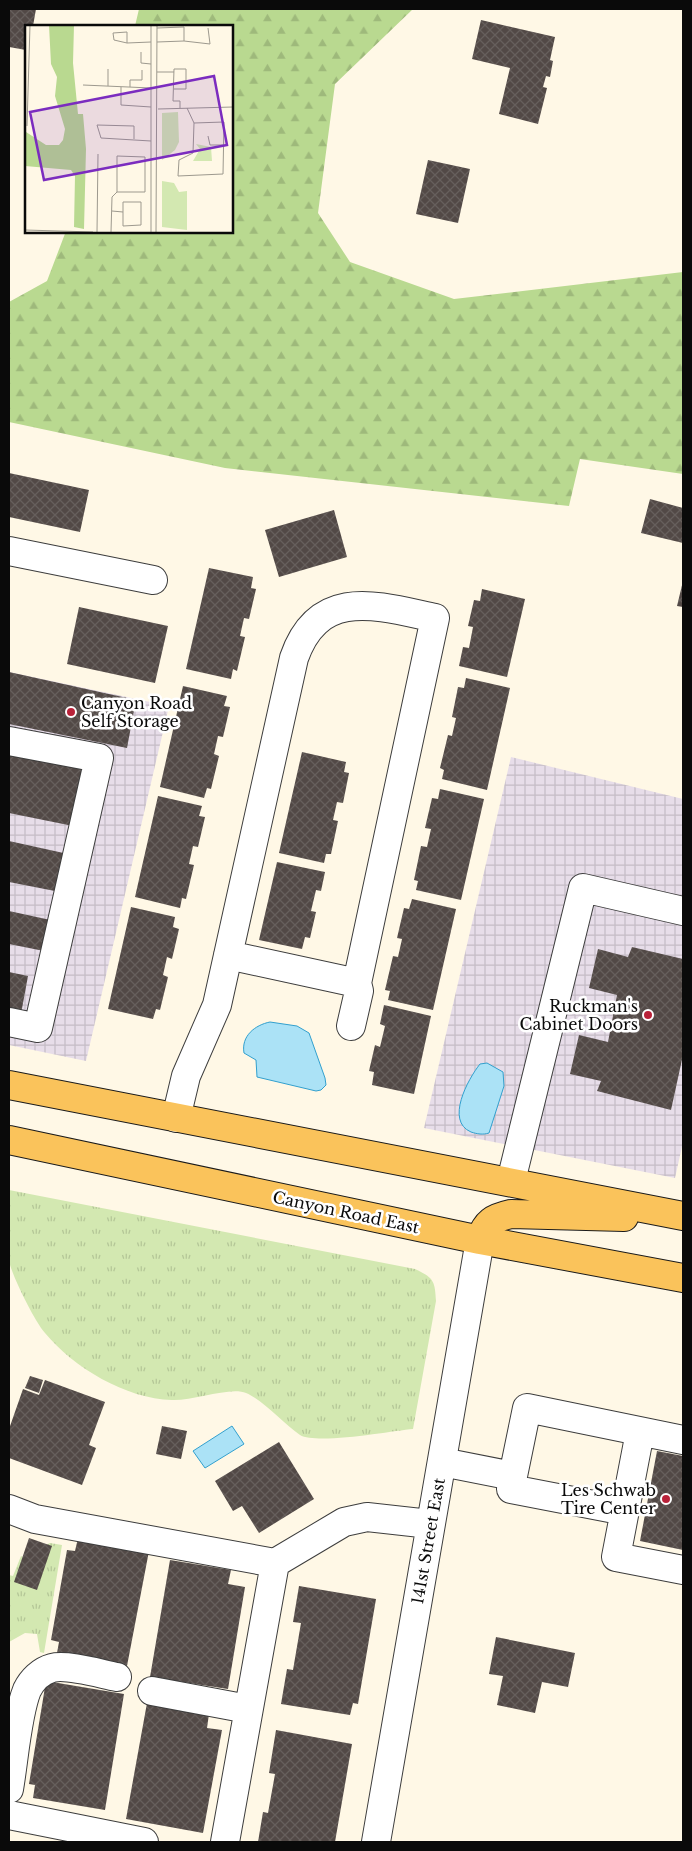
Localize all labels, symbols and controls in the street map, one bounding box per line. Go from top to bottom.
inset map [25,25,232,232]
place label: Canyon Road Self Storage [81,693,192,731]
marker: Canyon Road Self Storage [65,706,77,718]
place label: Ruckman's Cabinet Doors [520,996,638,1034]
marker: Ruckman's Cabinet Doors [642,1009,654,1021]
street label: Canyon Road East [271,1187,421,1237]
street label: 141st Street East [407,1476,449,1606]
place label: Les Schwab Tire Center [561,1480,656,1518]
marker: Les Schwab Tire Center [660,1493,672,1505]

